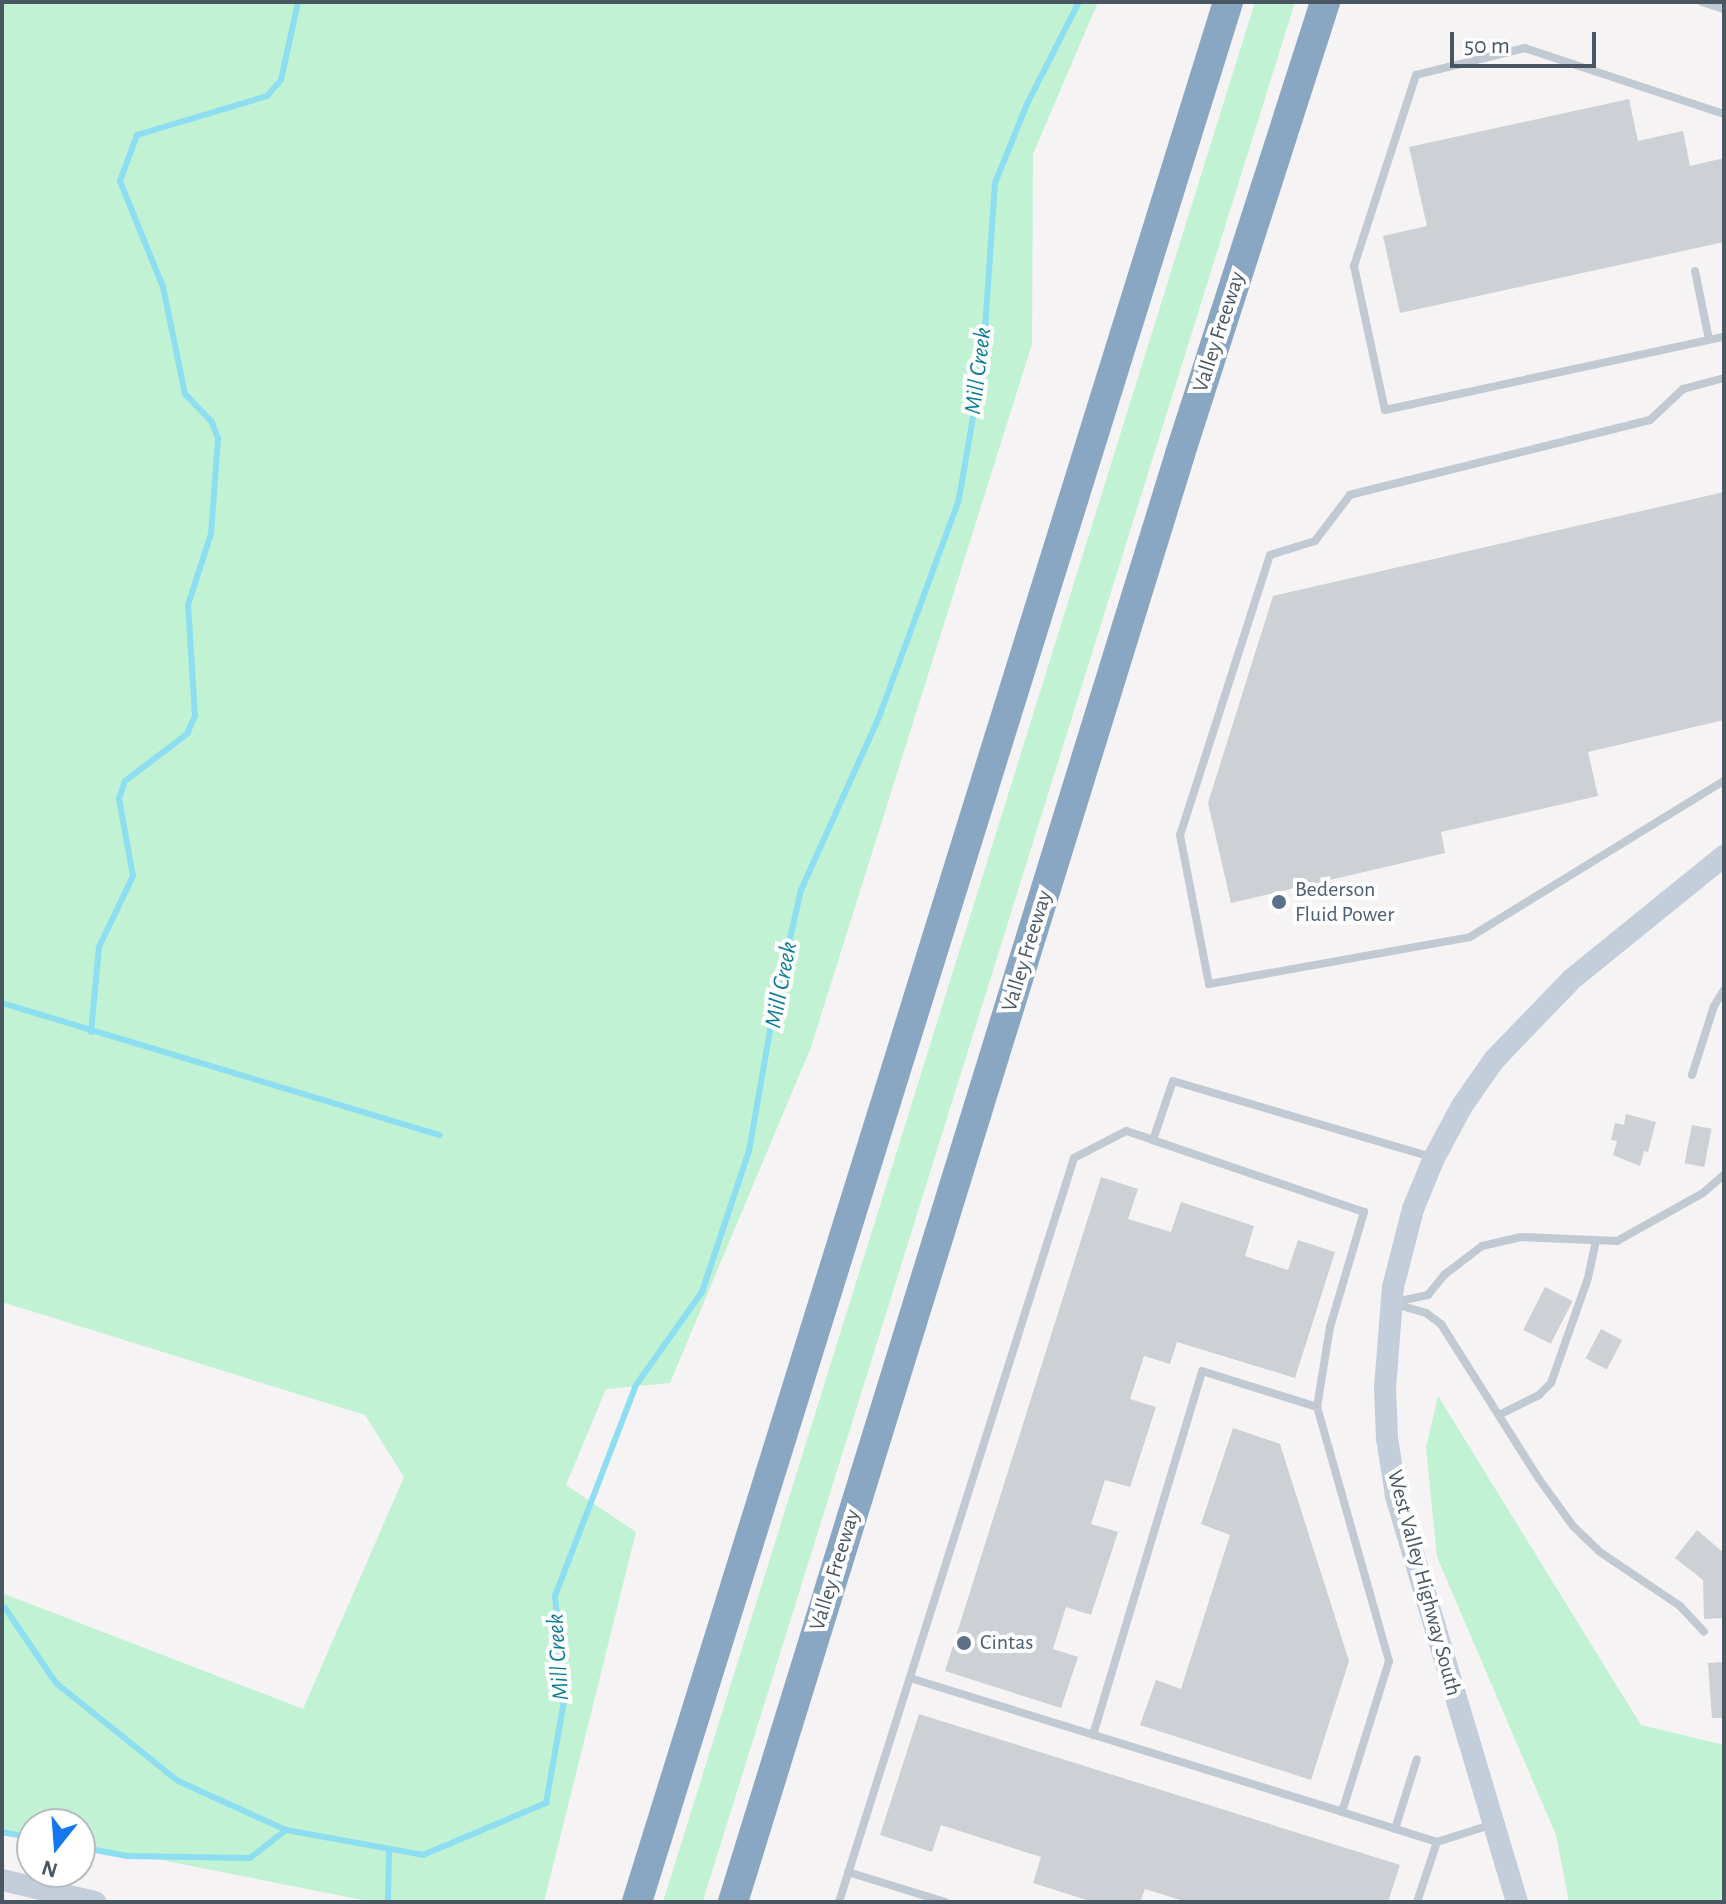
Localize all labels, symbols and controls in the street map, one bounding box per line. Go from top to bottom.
scale bar [1454,16,1600,66]
text: 50 m [1464,34,1510,58]
street label: Valley Freeway [1187,268,1251,396]
water label: Mill Creek [959,326,999,416]
place label: Bederson Fluid Power [1295,876,1394,928]
street label: Valley Freeway [996,887,1058,1015]
marker: Bederson Fluid Power [1270,893,1288,911]
water label: Mill Creek [760,939,804,1031]
street label: West Valley Highway South [1381,1467,1467,1699]
street label: Valley Freeway [804,1506,866,1634]
water label: Mill Creek [542,1613,576,1701]
place label: Cintas [980,1630,1033,1656]
marker: Cintas [955,1634,973,1652]
north arrow [16,1808,96,1888]
text: N [39,1856,60,1882]

